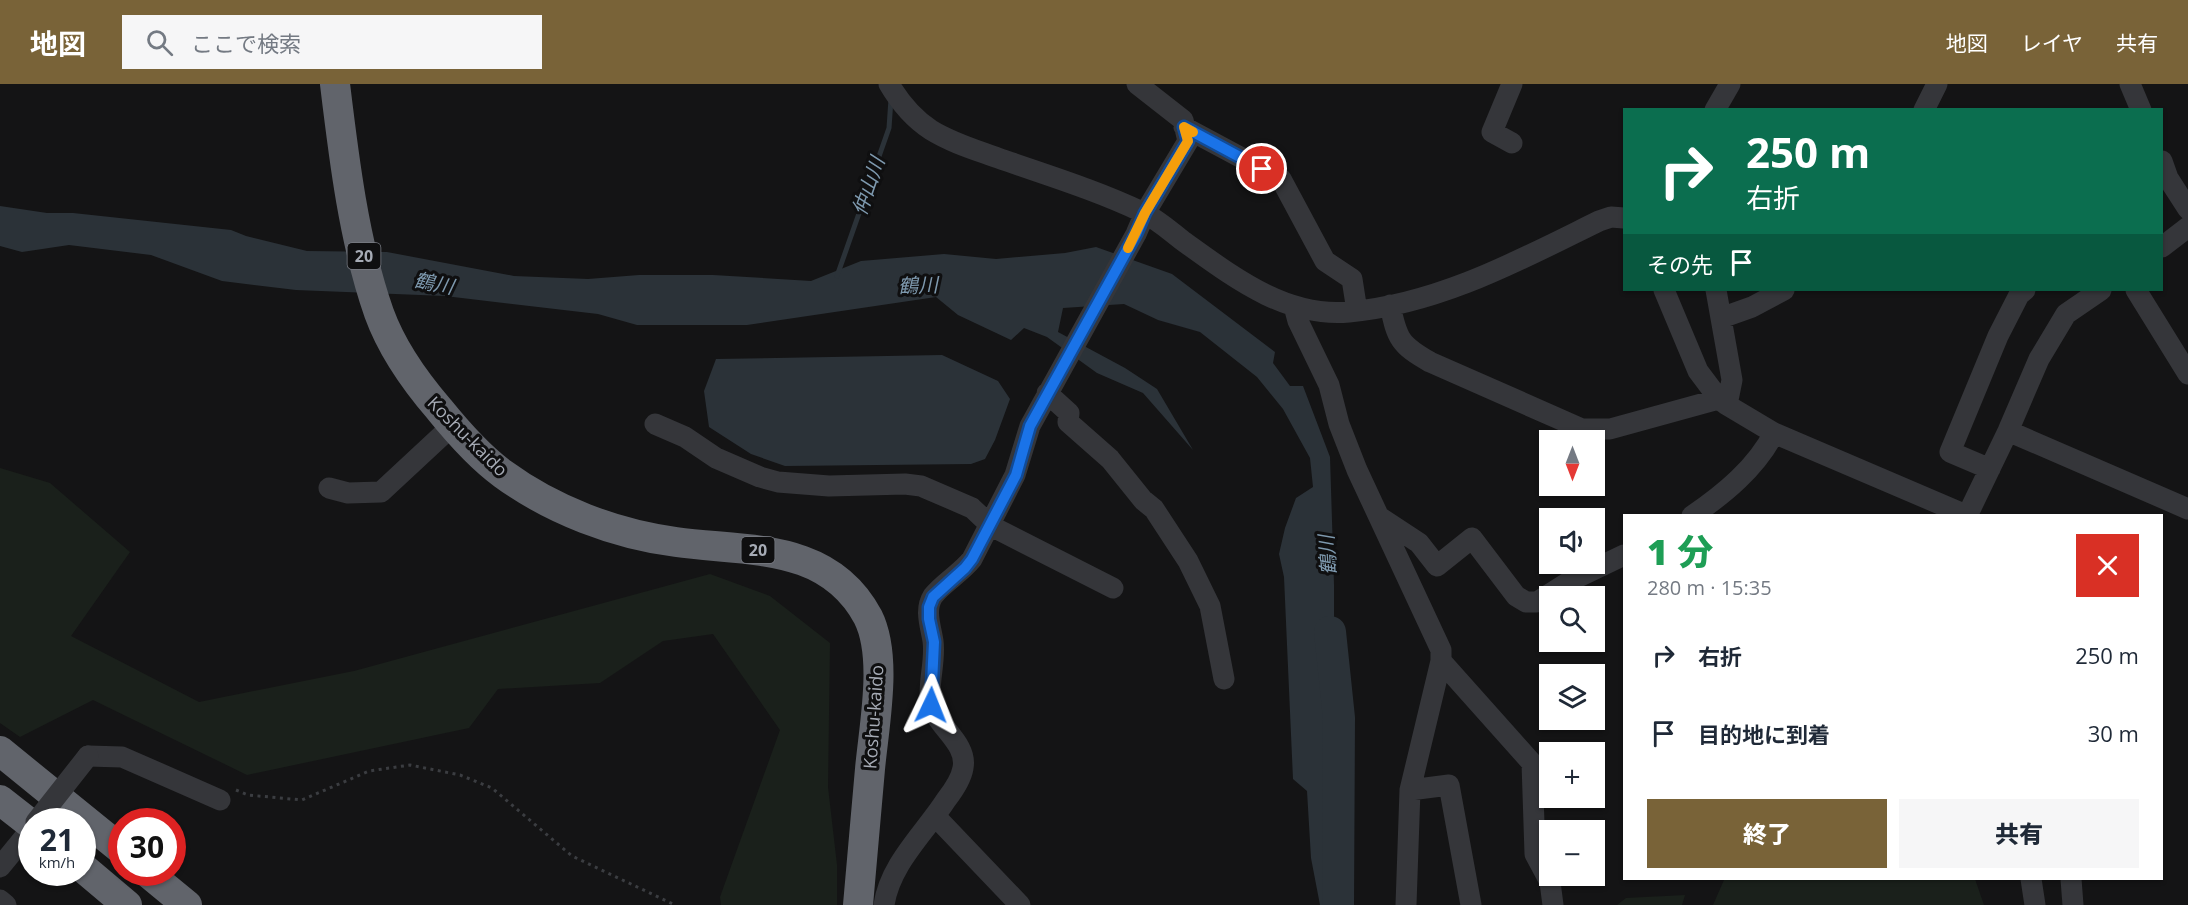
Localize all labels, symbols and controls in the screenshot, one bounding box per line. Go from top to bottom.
search box [122,15,542,69]
text: 地図 [30,24,86,62]
icon: search [143,26,176,59]
text: ここで検索 [191,28,301,58]
text: 地図 [1946,29,1988,57]
text: レイヤ [2021,29,2083,57]
text: 共有 [2116,29,2158,57]
text: 250 m [1746,123,1870,180]
icon: right [1647,132,1725,210]
pin [1236,143,1287,194]
water label: 仲山川 [845,151,891,219]
icon: arrive [1245,152,1278,185]
text: 右折 [1746,179,1800,216]
road number: 20 [348,243,380,269]
icon: arrive [1725,246,1758,279]
text: その先 [1647,249,1713,279]
water label: 鶴川 [412,266,458,300]
water label: 鶴川 [898,271,940,299]
street label: Koshu-kaido [423,391,513,481]
north arrow [1539,430,1605,496]
map controls [1539,430,1605,886]
button: sound [1539,508,1605,574]
text: 1 分 [1647,527,1713,576]
water label: 鶴川 [1312,532,1342,576]
button: close [2076,534,2139,597]
road number: 20 [742,537,774,563]
text: 280 m · 15:35 [1647,574,1772,601]
button: search [1539,586,1605,652]
icon: right [1647,639,1680,672]
text: 250 m [2075,640,2139,670]
text: 右折 [1698,641,1742,671]
street label: Koshu-kaido [857,664,889,770]
button: layers [1539,664,1605,730]
position arrow [899,673,963,737]
icon: arrive [1647,717,1680,750]
text: 30 m [2088,718,2139,748]
text: 目的地に到着 [1698,719,1830,749]
button: + [1539,742,1605,808]
button: 終了 [1647,799,1887,868]
button: 共有 [1899,799,2139,868]
speed limit sign: 30 [108,808,186,886]
text: 21 [40,819,74,860]
button: − [1539,820,1605,886]
text: km/h [39,852,75,872]

